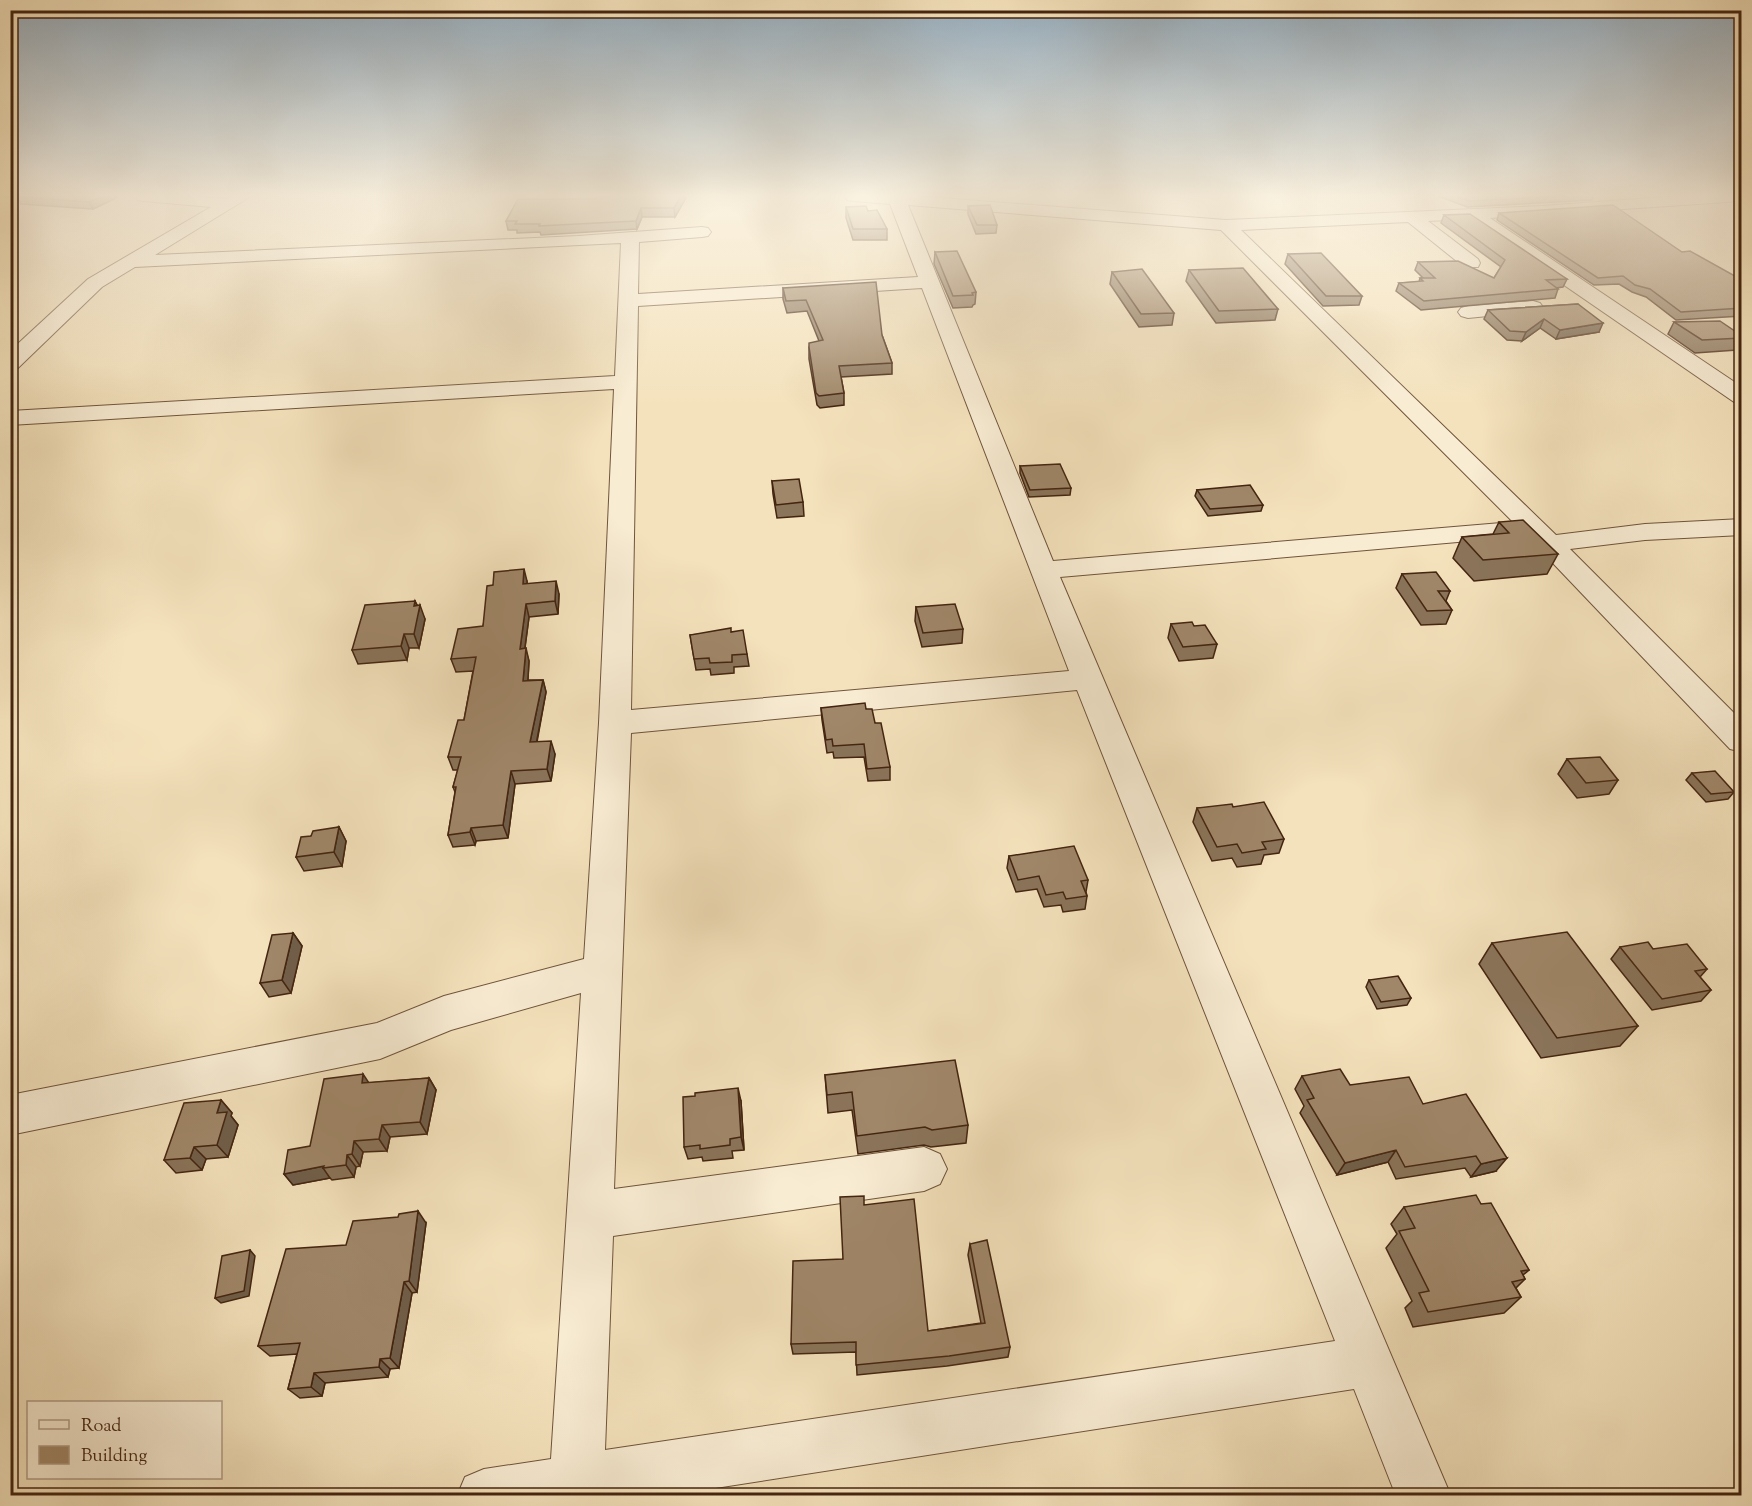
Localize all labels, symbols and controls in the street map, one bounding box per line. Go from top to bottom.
legend [27,1401,222,1479]
text: Road [81,1414,121,1440]
text: Building [81,1444,147,1470]

